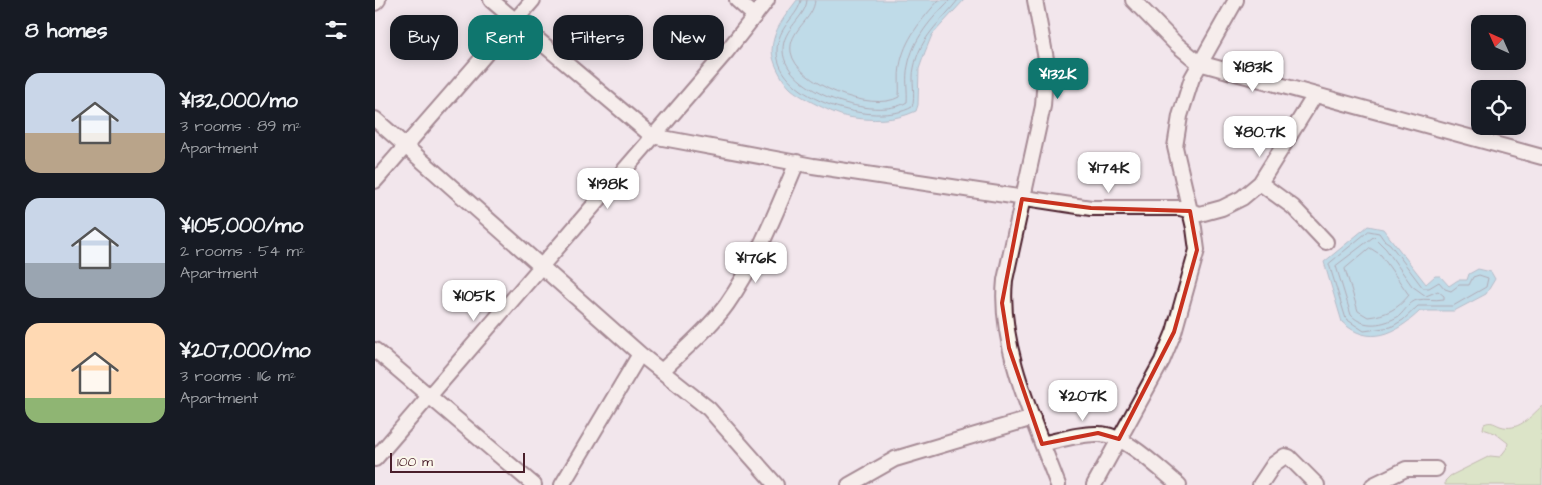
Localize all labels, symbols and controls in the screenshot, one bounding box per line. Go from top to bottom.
chip: Buy [390,15,458,60]
chip: Rent [468,15,543,60]
chip: Filters [553,15,643,60]
chip: New [653,15,724,60]
north arrow [1471,15,1526,70]
map controls [1471,15,1526,135]
text: 8 homes [25,16,107,45]
icon: filters [322,16,350,44]
pin: ¥183K [1218,51,1288,93]
text: ¥183K [1234,56,1272,78]
pin: ¥132K [1023,58,1093,100]
text: ¥132K [1039,63,1077,85]
button: locate [1471,80,1526,135]
text: ¥132,000/mo [180,86,298,115]
icon: home [65,93,125,153]
text: 3 rooms · 89 m² [180,115,301,137]
pin: ¥80.7K [1219,116,1301,158]
text: ¥80.7K [1235,121,1285,143]
text: Apartment [180,137,258,159]
pin: ¥174K [1074,152,1144,194]
text: ¥174K [1088,157,1130,179]
pin: ¥198K [573,168,643,210]
text: ¥198K [588,173,628,195]
text: ¥105,000/mo [180,211,303,240]
icon: home [65,218,125,278]
text: 2 rooms · 54 m² [180,240,305,262]
pin: ¥176K [721,242,791,284]
text: ¥176K [736,247,776,269]
text: Apartment [180,262,258,284]
pin: ¥105K [439,280,509,322]
text: ¥105K [453,285,495,307]
text: ¥207,000/mo [180,336,311,365]
icon: home [65,343,125,403]
text: 3 rooms · 116 m² [180,365,296,387]
pin: ¥207K [1048,380,1118,422]
text: ¥207K [1059,385,1107,407]
text: Apartment [180,387,258,409]
scale bar [390,450,525,473]
text: 100 m [397,452,433,472]

